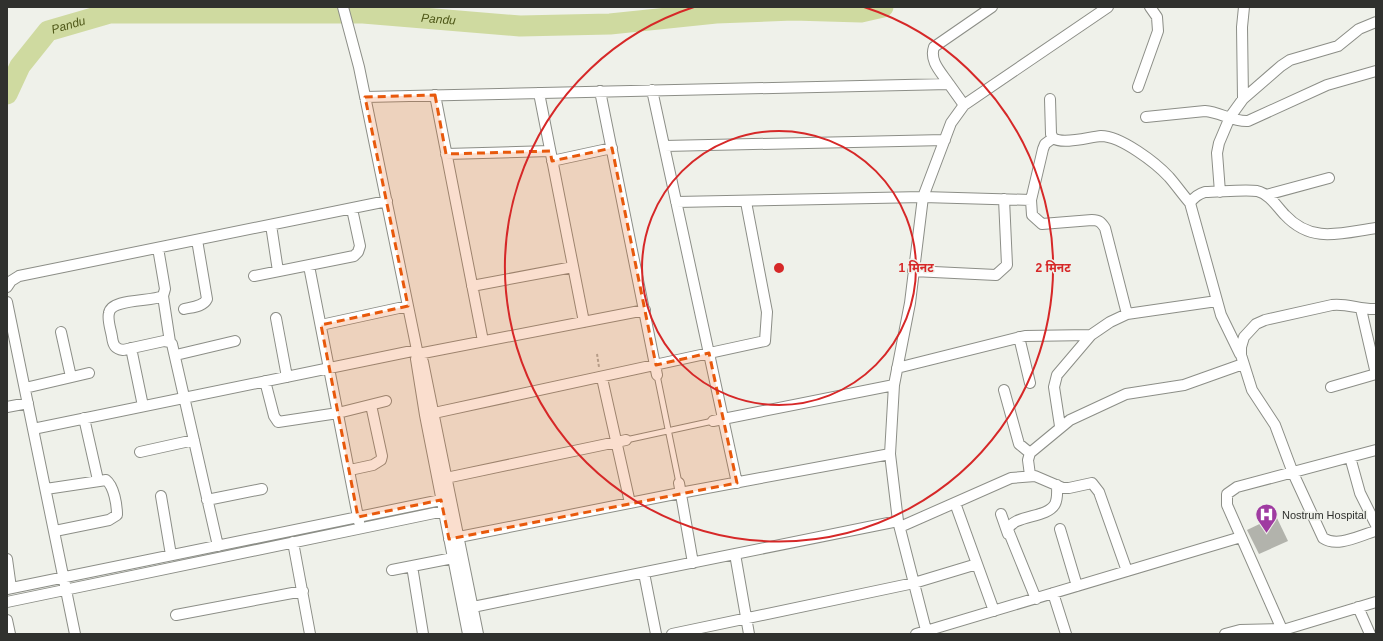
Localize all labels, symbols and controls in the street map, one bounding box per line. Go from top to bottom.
water label: Pandu [421,11,457,28]
water label: Pandu [50,13,87,37]
text: 1 मिनट [898,260,934,275]
text: 2 मिनट [1035,260,1071,275]
centre of rings [772,261,786,275]
hospital icon: Nostrum Hospital [1254,502,1280,535]
place label: Nostrum Hospital [1282,509,1366,521]

